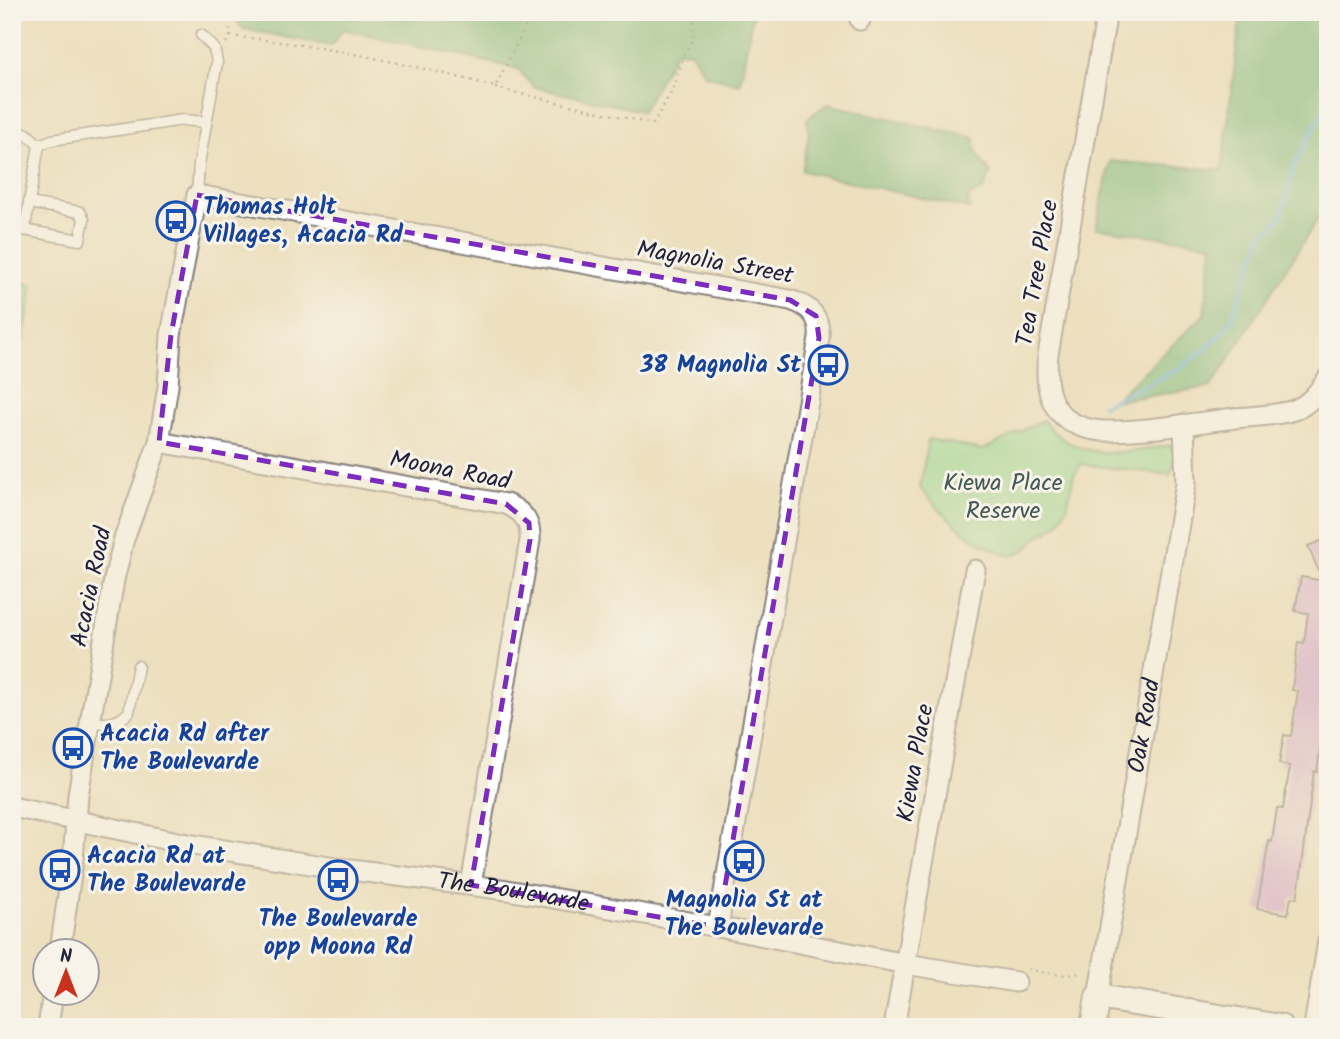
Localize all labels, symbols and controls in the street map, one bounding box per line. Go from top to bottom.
place label: Thomas Holt Villages, Acacia Rd [203,188,404,255]
street label: Tea Tree Place [1006,196,1070,349]
bus stop icon: Thomas Holt Villages, Acacia Rd [155,200,197,242]
street label: Magnolia Street [634,230,797,296]
bus stop icon: 38 Magnolia St [807,344,849,386]
place label: 38 Magnolia St [639,346,802,385]
street label: Moona Road [386,440,515,502]
park label: Kiewa Place Reserve [943,464,1063,531]
street label: Acacia Road [60,522,124,651]
street label: Oak Road [1117,675,1172,776]
street label: Kiewa Place [886,701,946,825]
place label: Acacia Rd after The Boulevarde [100,715,270,782]
bus stop icon: Acacia Rd after The Boulevarde [52,727,94,769]
place label: Acacia Rd at The Boulevarde [87,837,246,904]
bus stop icon: Magnolia St at The Boulevarde [723,840,765,882]
bus stop icon: Acacia Rd at The Boulevarde [39,849,81,891]
bus stop icon: The Boulevarde opp Moona Rd [317,859,359,901]
street label: The Boulevarde [436,862,592,924]
place label: Magnolia St at The Boulevarde [665,881,824,948]
place label: The Boulevarde opp Moona Rd [259,900,418,967]
north arrow [32,937,102,1007]
text: N [60,942,72,972]

